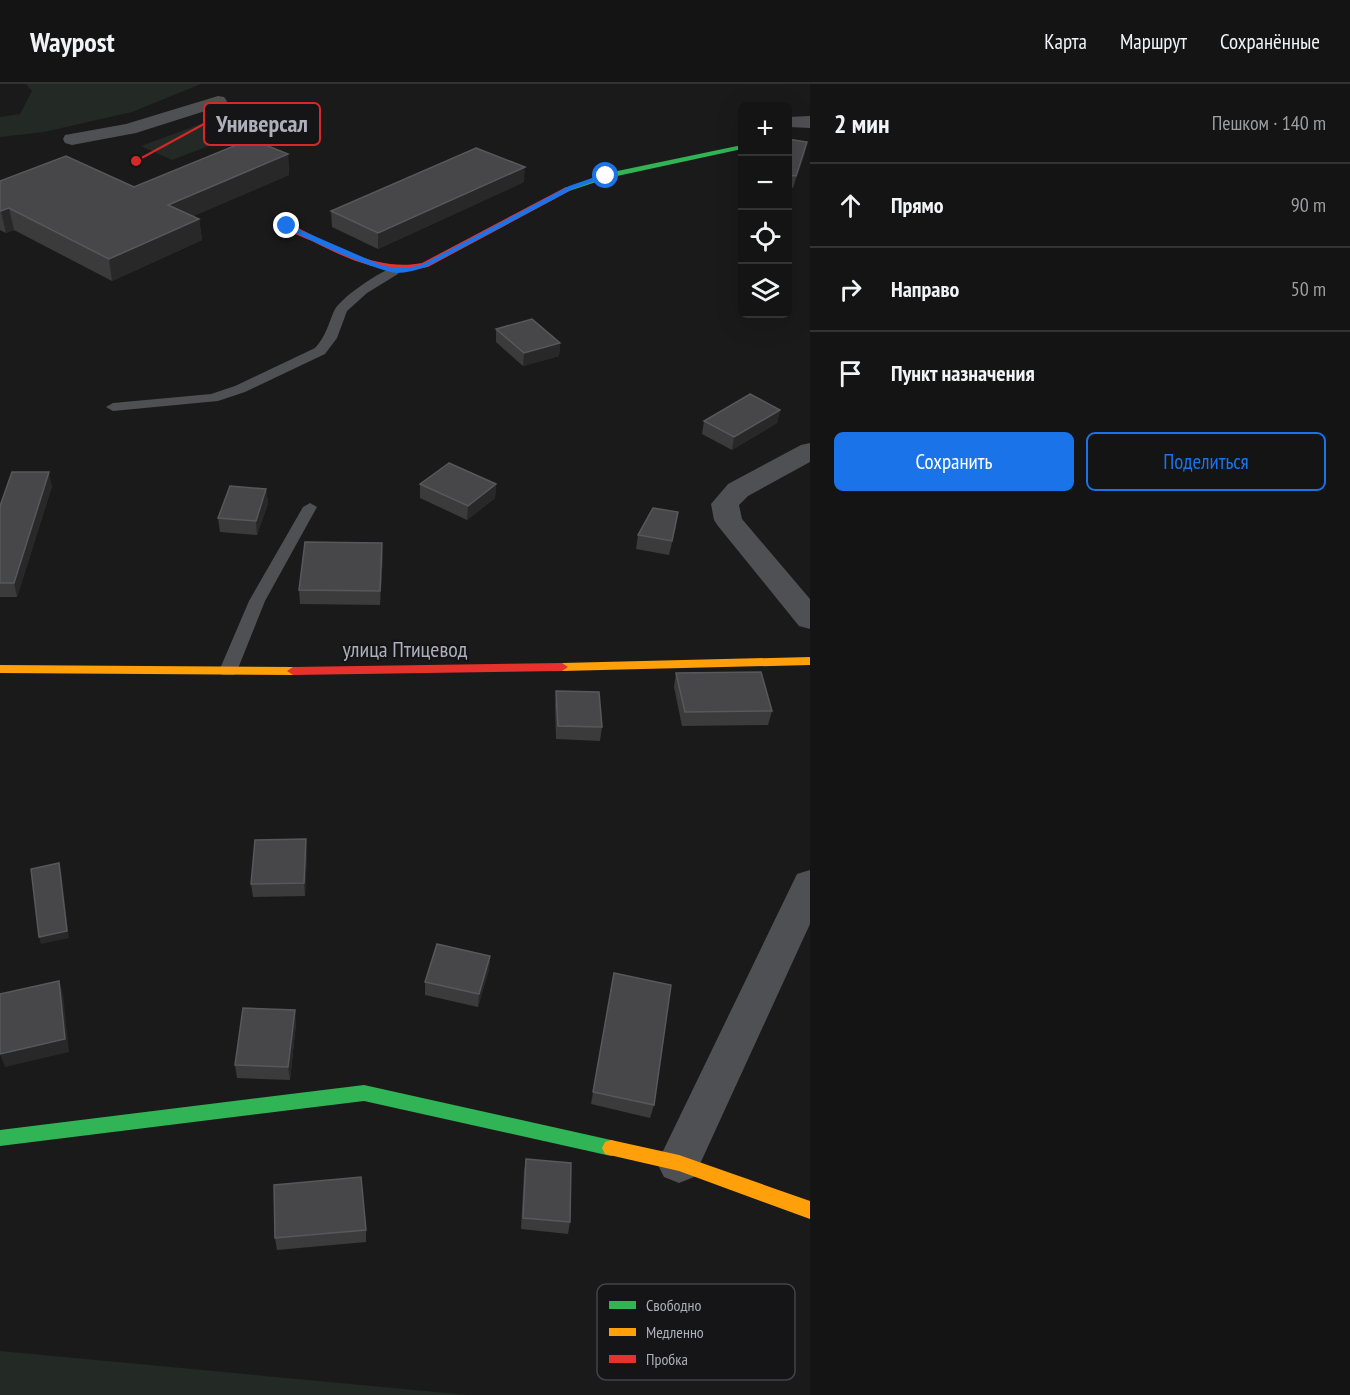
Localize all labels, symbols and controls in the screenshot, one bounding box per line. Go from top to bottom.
text: Waypost [30,23,115,60]
text: Карта [1044,28,1087,55]
text: Маршрут [1120,28,1187,55]
text: Сохранённые [1220,28,1320,55]
map controls [738,102,792,318]
button: + [738,102,792,156]
callout: Универсал [204,103,320,145]
text: 2 мин [834,107,889,140]
text: Универсал [215,108,308,139]
text: Пешком · 140 m [1212,110,1326,136]
button: − [738,156,792,210]
route start [592,162,618,188]
icon: ahead [834,189,867,222]
text: Прямо [891,191,944,219]
text: 90 m [1291,192,1326,218]
button: locate [738,210,792,264]
route end [273,212,299,238]
button: layers [738,264,792,318]
icon: right [834,273,867,306]
text: Направо [891,275,959,303]
text: 50 m [1291,276,1326,302]
icon: arrive [834,357,867,390]
text: Пункт назначения [891,359,1035,387]
button: Сохранить [834,432,1074,491]
button: Поделиться [1086,432,1326,491]
street label: улица Птицевод [343,635,468,663]
legend [597,1284,795,1380]
text: Свободно [646,1295,701,1315]
text: Медленно [646,1322,704,1342]
text: Пробка [646,1349,688,1369]

